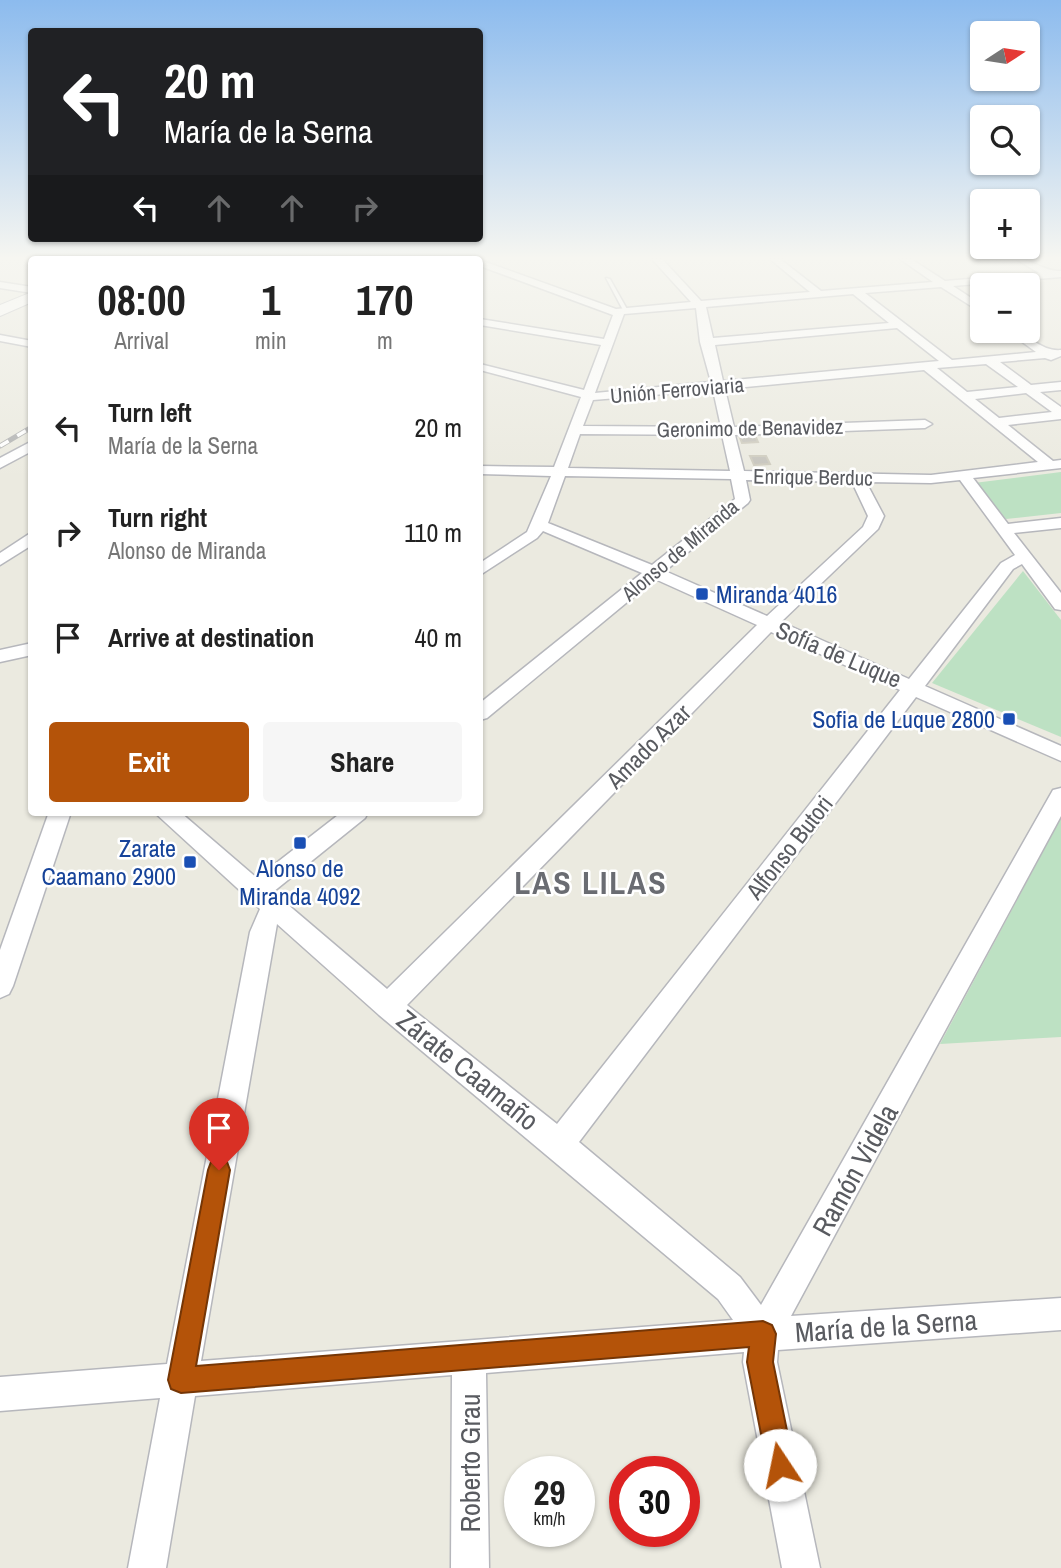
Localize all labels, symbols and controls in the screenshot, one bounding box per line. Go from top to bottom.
north arrow [970,21,1040,91]
map controls [970,21,1040,343]
text: 20 m [164,47,256,113]
icon: left [49,56,140,147]
button: search [970,105,1040,175]
text: María de la Serna [164,110,373,153]
icon: left [127,189,165,227]
icon: ahead [200,189,238,227]
icon: ahead [273,189,311,227]
icon: right [346,189,384,227]
button: + [970,189,1040,259]
text: 08:00 [98,272,186,328]
text: 1 [261,272,280,328]
text: 170 [356,272,414,328]
button: − [970,273,1040,343]
text: Arrival [114,325,169,356]
text: min [255,325,287,356]
text: m [377,325,393,356]
street label: Unión Ferroviaria [609,370,745,410]
text: Turn left [108,395,192,430]
icon: left [49,409,87,447]
text: 20 m [415,410,462,445]
street label: Geronimo de Benavidez [656,412,844,444]
text: María de la Serna [108,430,258,461]
street label: Enrique Berduc [753,461,873,493]
street label: Alonso de Miranda [615,492,745,608]
text: Turn right [108,500,207,535]
icon: right [49,514,87,552]
text: 110 m [404,515,462,550]
text: Alonso de Miranda [108,535,266,566]
place label: Miranda 4016 [716,578,837,610]
marker: Miranda 4016 [694,586,710,602]
street label: Sofía de Luque [771,613,907,695]
icon: arrive [49,619,87,657]
text: Arrive at destination [108,620,314,655]
text: 40 m [415,620,462,655]
street label: Amado Azar [598,696,698,796]
place label: Sofia de Luque 2800 [812,703,995,735]
marker: Sofia de Luque 2800 [1001,711,1017,727]
button: Exit [49,722,249,802]
button: Share [263,722,462,802]
street label: Alfonso Butori [738,788,840,906]
place label: Zarate Caamano 2900 [41,832,176,892]
marker: Alonso de Miranda 4092 [292,835,308,851]
place label: Alonso de Miranda 4092 [239,852,361,912]
marker: Zarate Caamano 2900 [182,854,198,870]
district label: LAS LILAS [514,861,668,904]
street label: Zárate Caamaño [389,1001,547,1139]
street label: Ramón Videla [803,1097,907,1243]
pin [189,1098,249,1170]
icon: arrive [200,1109,238,1147]
street label: María de la Serna [794,1301,979,1351]
street label: Roberto Grau [451,1393,489,1533]
position arrow [743,1428,817,1502]
speed limit sign: 30 [609,1456,700,1547]
text: 29 [534,1469,565,1516]
text: km/h [534,1506,566,1531]

